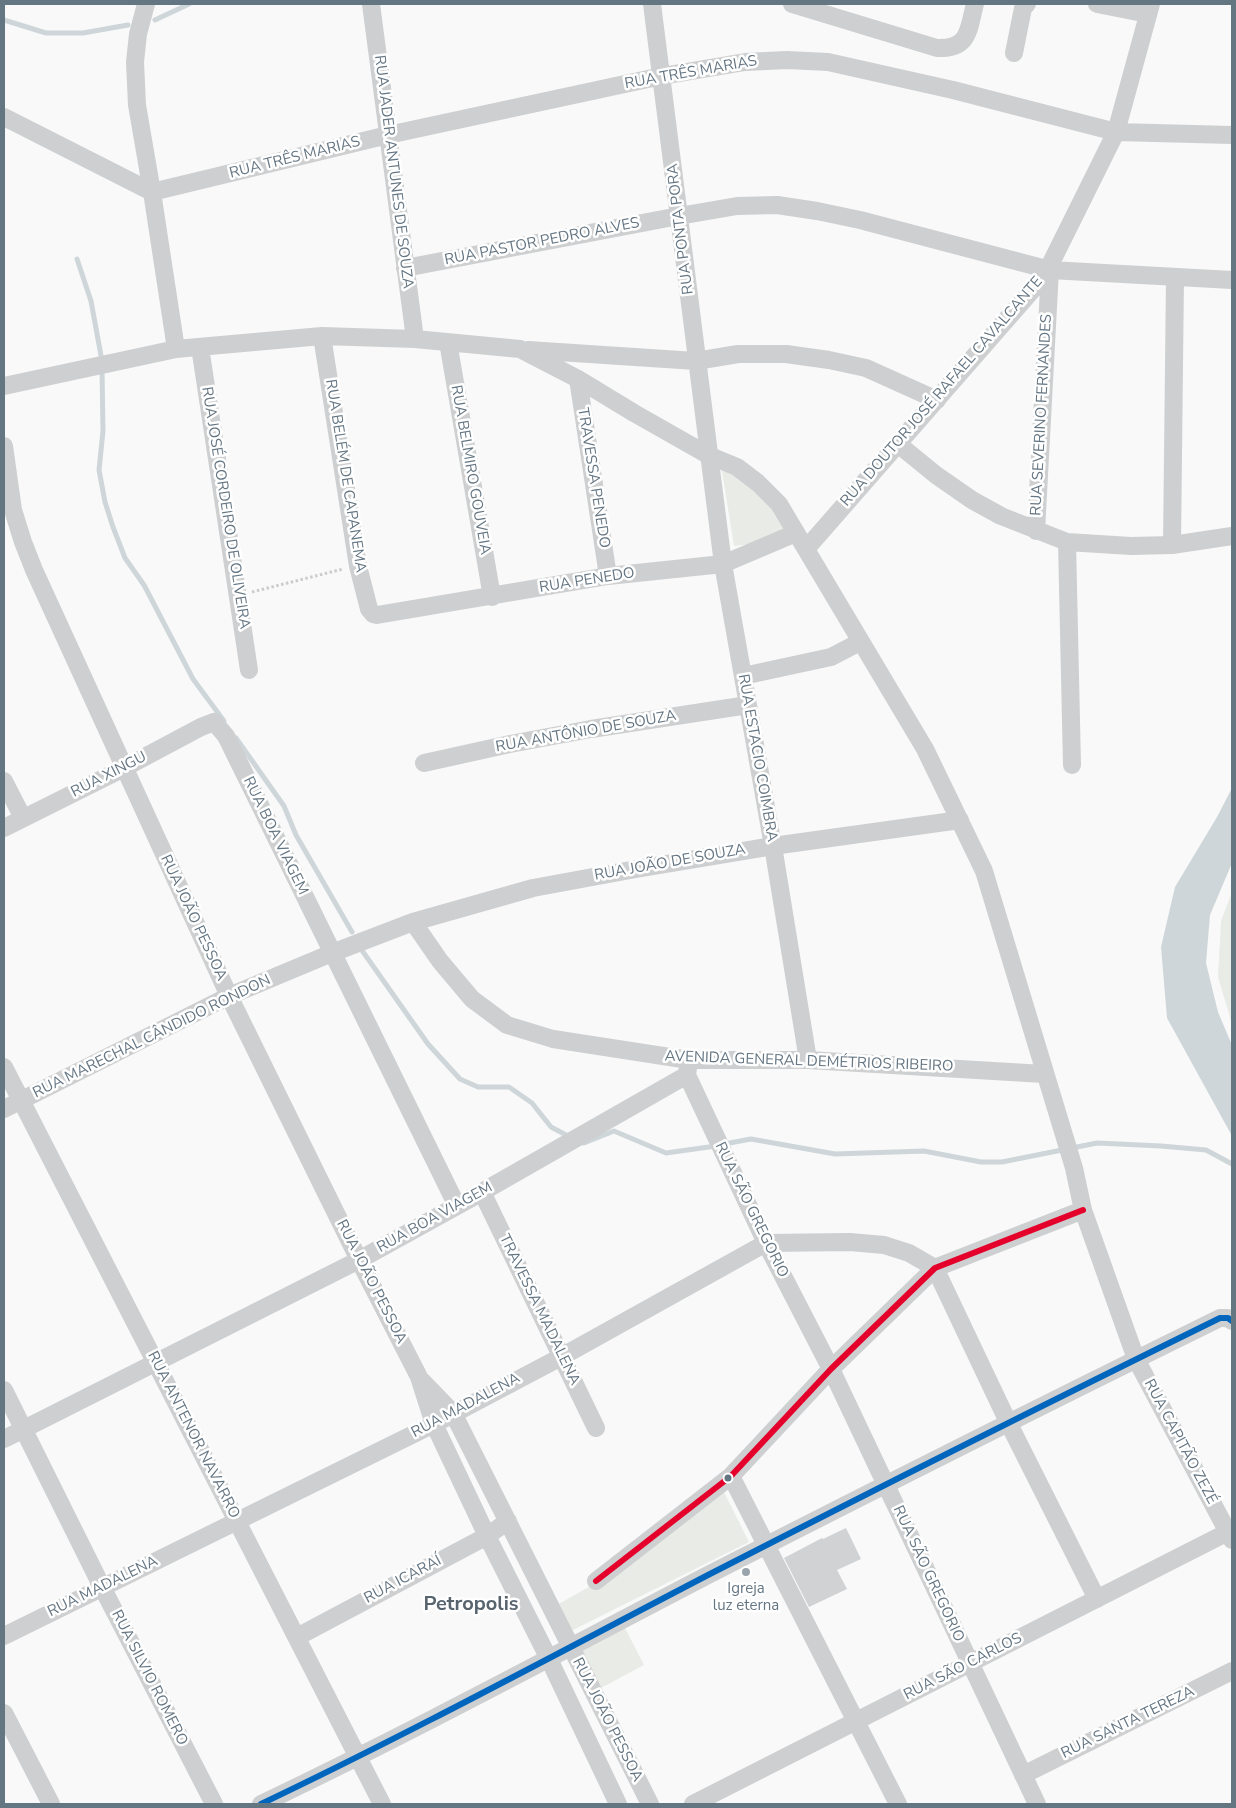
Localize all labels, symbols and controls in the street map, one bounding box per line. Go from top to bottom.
street label: RUA TRÊS MARIAS [623,52,759,94]
street label: RUA JADER ANTUNES DE SOUZA [370,54,416,290]
street label: RUA TRÊS MARIAS [228,133,362,183]
street label: RUA PONTA PORA [664,162,698,296]
street label: RUA PASTOR PEDRO ALVES [443,214,641,270]
street label: RUA DOUTOR JOSÉ RAFAEL CAVALCANTE [837,273,1047,511]
street label: RUA SEVERINO FERNANDES [1028,314,1056,516]
street label: RUA BELÉM DE CAPANEMA [321,378,369,574]
street label: RUA BELMIRO GOUVEIA [446,384,494,556]
street label: RUA JOSÉ CORDEIRO DE OLIVEIRA [197,386,253,630]
street label: TRAVESSA PENEDO [573,407,613,549]
street label: RUA PENEDO [538,565,636,597]
street label: RUA ESTACIO COIMBRA [733,673,781,843]
street label: RUA ANTÔNIO DE SOUZA [494,707,678,757]
street label: RUA XINGU [68,748,150,802]
street label: RUA BOA VIAGEM [239,774,311,898]
street label: RUA JOÃO DE SOUZA [593,841,747,885]
street label: RUA JOÃO PESSOA [156,852,230,984]
street label: RUA MARECHAL CÂNDIDO RONDON [30,971,274,1103]
street label: AVENIDA GENERAL DEMÉTRIOS RIBEIRO [664,1048,954,1076]
street label: RUA SÃO GREGORIO [710,1139,792,1281]
street label: RUA BOA VIAGEM [374,1179,496,1257]
street label: RUA JOÃO PESSOA [332,1217,410,1347]
street label: TRAVESSA MADALENA [495,1232,583,1388]
street label: RUA ANTENOR NAVARRO [143,1348,243,1522]
street label: RUA MADALENA [409,1370,523,1442]
street label: RUA CAPITÃO ZEZÉ [1139,1376,1221,1508]
unlabelled marker [723,1473,733,1483]
street label: RUA SÃO GREGORIO [888,1503,968,1645]
street label: RUA ICARAÍ [361,1552,445,1608]
street label: RUA MADALENA [45,1553,161,1621]
marker: Igreja luz eterna [740,1566,752,1578]
place label: Igreja luz eterna [713,1580,779,1615]
district label: Petropolis [424,1593,518,1617]
street label: RUA SILVIO ROMERO [107,1607,191,1749]
street label: RUA SÃO CARLOS [901,1629,1025,1705]
street label: RUA JOÃO PESSOA [568,1655,646,1785]
street label: RUA SANTA TEREZA [1059,1683,1197,1763]

